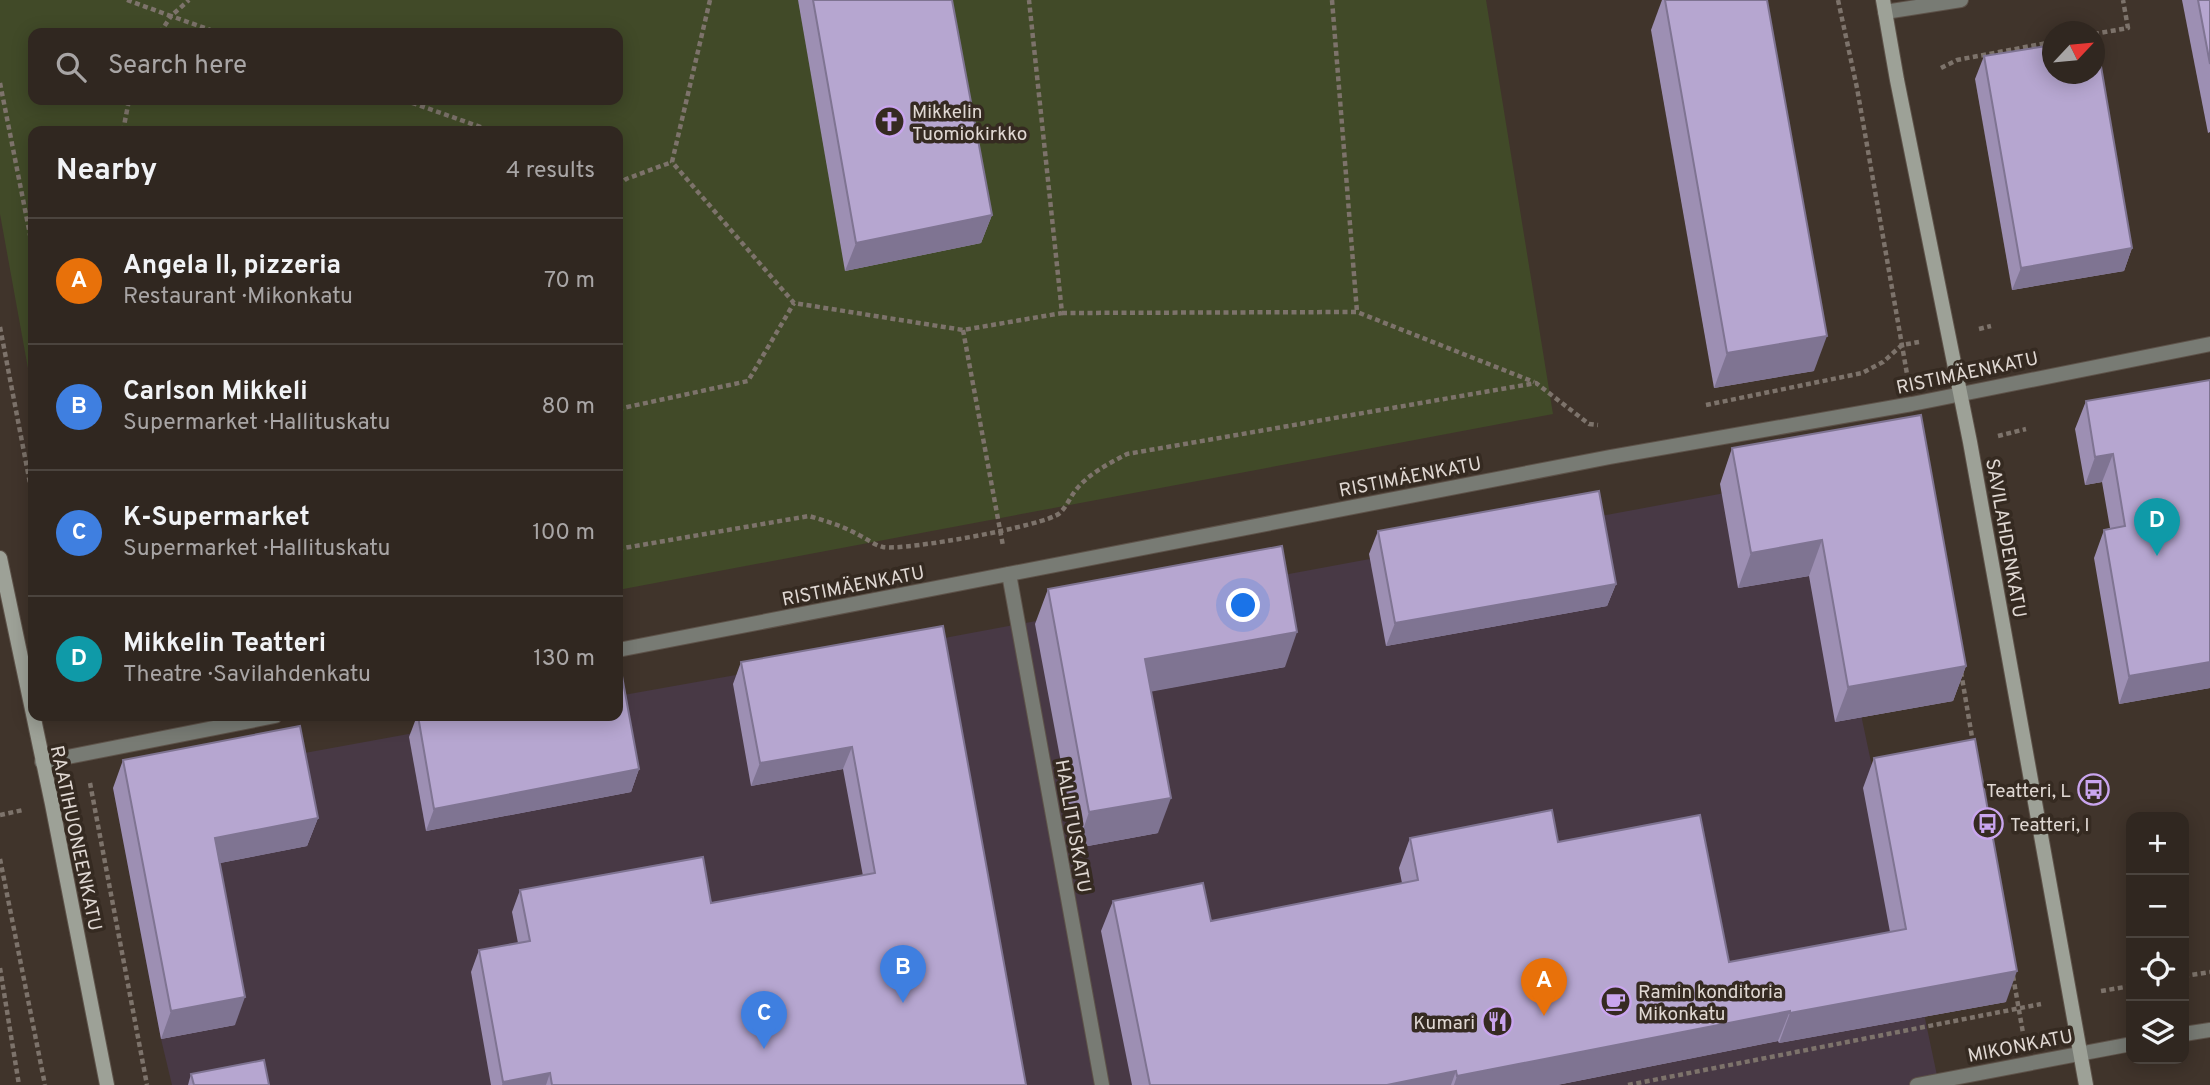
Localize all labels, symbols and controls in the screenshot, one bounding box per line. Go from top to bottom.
north arrow [2042,21,2105,84]
search box [28,28,623,105]
icon: search [52,48,90,86]
text: Search here [108,50,247,83]
place label: Mikkelin Tuomiokirkko [912,101,1027,147]
church icon: Mikkelin Tuomiokirkko [872,105,906,139]
text: Nearby [56,153,157,190]
text: 4 results [506,157,595,186]
text: Angela II, pizzeria [123,250,341,283]
text: A [71,267,87,296]
text: 70 m [544,267,595,296]
text: Restaurant · Mikonkatu [123,283,353,312]
street label: RISTIMÄENKATU [1894,346,2041,401]
text: Carlson Mikkeli [123,376,308,409]
text: B [71,393,87,422]
text: 80 m [542,393,595,422]
text: Supermarket · Hallituskatu [123,409,390,438]
street label: RISTIMÄENKATU [1337,451,1484,504]
street label: SAVILAHDENKATU [1979,457,2031,620]
pin: D [2134,498,2180,556]
text: K-Supermarket [123,502,310,535]
text: C [72,519,86,548]
text: 100 m [532,519,595,548]
text: Supermarket · Hallituskatu [123,535,390,564]
street label: RISTIMÄENKATU [780,560,927,613]
your location [1226,588,1260,622]
text: Mikkelin Teatteri [123,628,326,661]
text: D [71,645,87,674]
text: 130 m [533,645,595,674]
text: Theatre · Savilahdenkatu [123,661,371,690]
street label: RAATIHUONEENKATU [44,743,106,933]
street label: HALLITUSKATU [1049,758,1096,895]
bus stop icon: Teatteri, L [2077,773,2111,807]
place label: Teatteri, L [1986,780,2071,804]
bus stop icon: Teatteri, I [1970,807,2004,841]
map controls [2126,812,2189,1064]
button: + [2126,812,2189,875]
place label: Teatteri, I [2010,814,2090,838]
button: − [2126,875,2189,938]
button: locate [2126,938,2189,1001]
pin: B [880,945,926,1003]
pin: A [1521,958,1567,1016]
place label: Ramin konditoria Mikonkatu [1638,981,1783,1027]
cafe icon: Ramin konditoria Mikonkatu [1598,985,1632,1019]
pin: C [741,991,787,1049]
button: layers [2126,1001,2189,1064]
restaurant icon: Kumari [1481,1005,1515,1039]
place label: Kumari [1413,1012,1475,1036]
street label: MIKONKATU [1966,1025,2075,1069]

